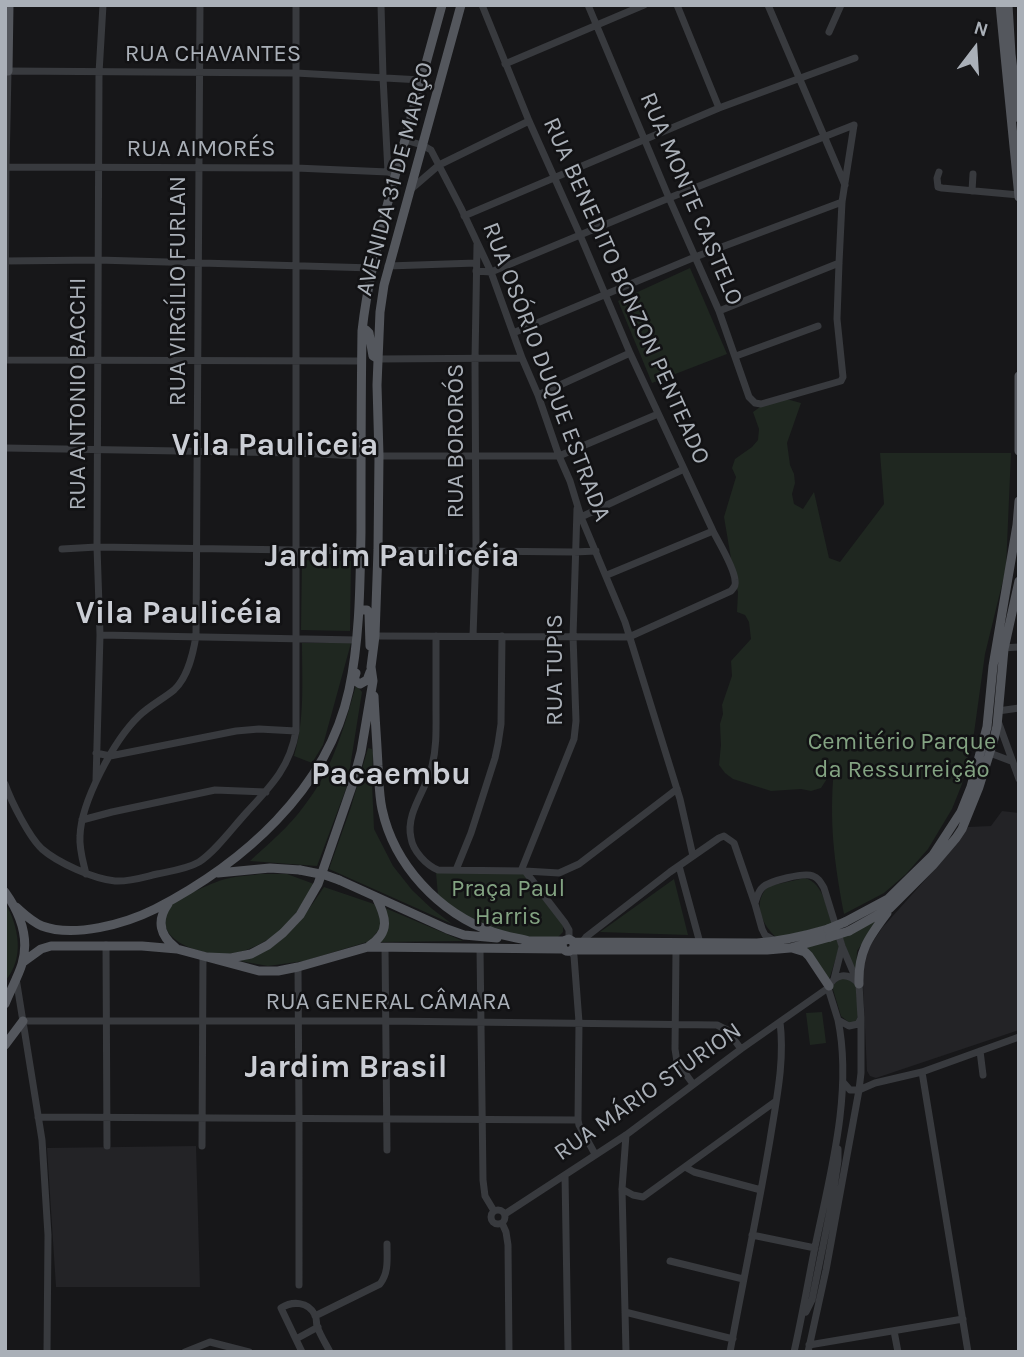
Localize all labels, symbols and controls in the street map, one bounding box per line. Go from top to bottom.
north arrow [940,14,1010,84]
text: N [971,16,991,41]
street label: RUA CHAVANTES [125,40,301,68]
street label: AVENIDA 31 DE MARÇO [350,59,440,299]
street label: RUA MONTE CASTELO [633,88,749,310]
street label: RUA BENEDITO BONZON PENTEADO [536,113,716,469]
street label: RUA AIMORÉS [127,135,275,163]
street label: RUA VIRGÍLIO FURLAN [164,176,192,406]
street label: RUA OSÓRIO DUQUE ESTRADA [476,218,616,526]
street label: RUA ANTONIO BACCHI [64,278,92,510]
street label: RUA BORORÓS [442,363,470,519]
district label: Vila Pauliceia [171,427,379,465]
district label: Jardim Paulicéia [265,538,519,576]
district label: Vila Paulicéia [75,595,283,633]
street label: RUA TUPIS [541,614,569,726]
park label: Cemitério Parque da Ressurreição [808,728,996,784]
district label: Pacaembu [311,756,471,794]
park label: Praça Paul Harris [451,875,565,931]
street label: RUA GENERAL CÂMARA [265,988,511,1016]
street label: RUA MÁRIO STURION [549,1017,747,1167]
district label: Jardim Brasil [244,1049,448,1087]

